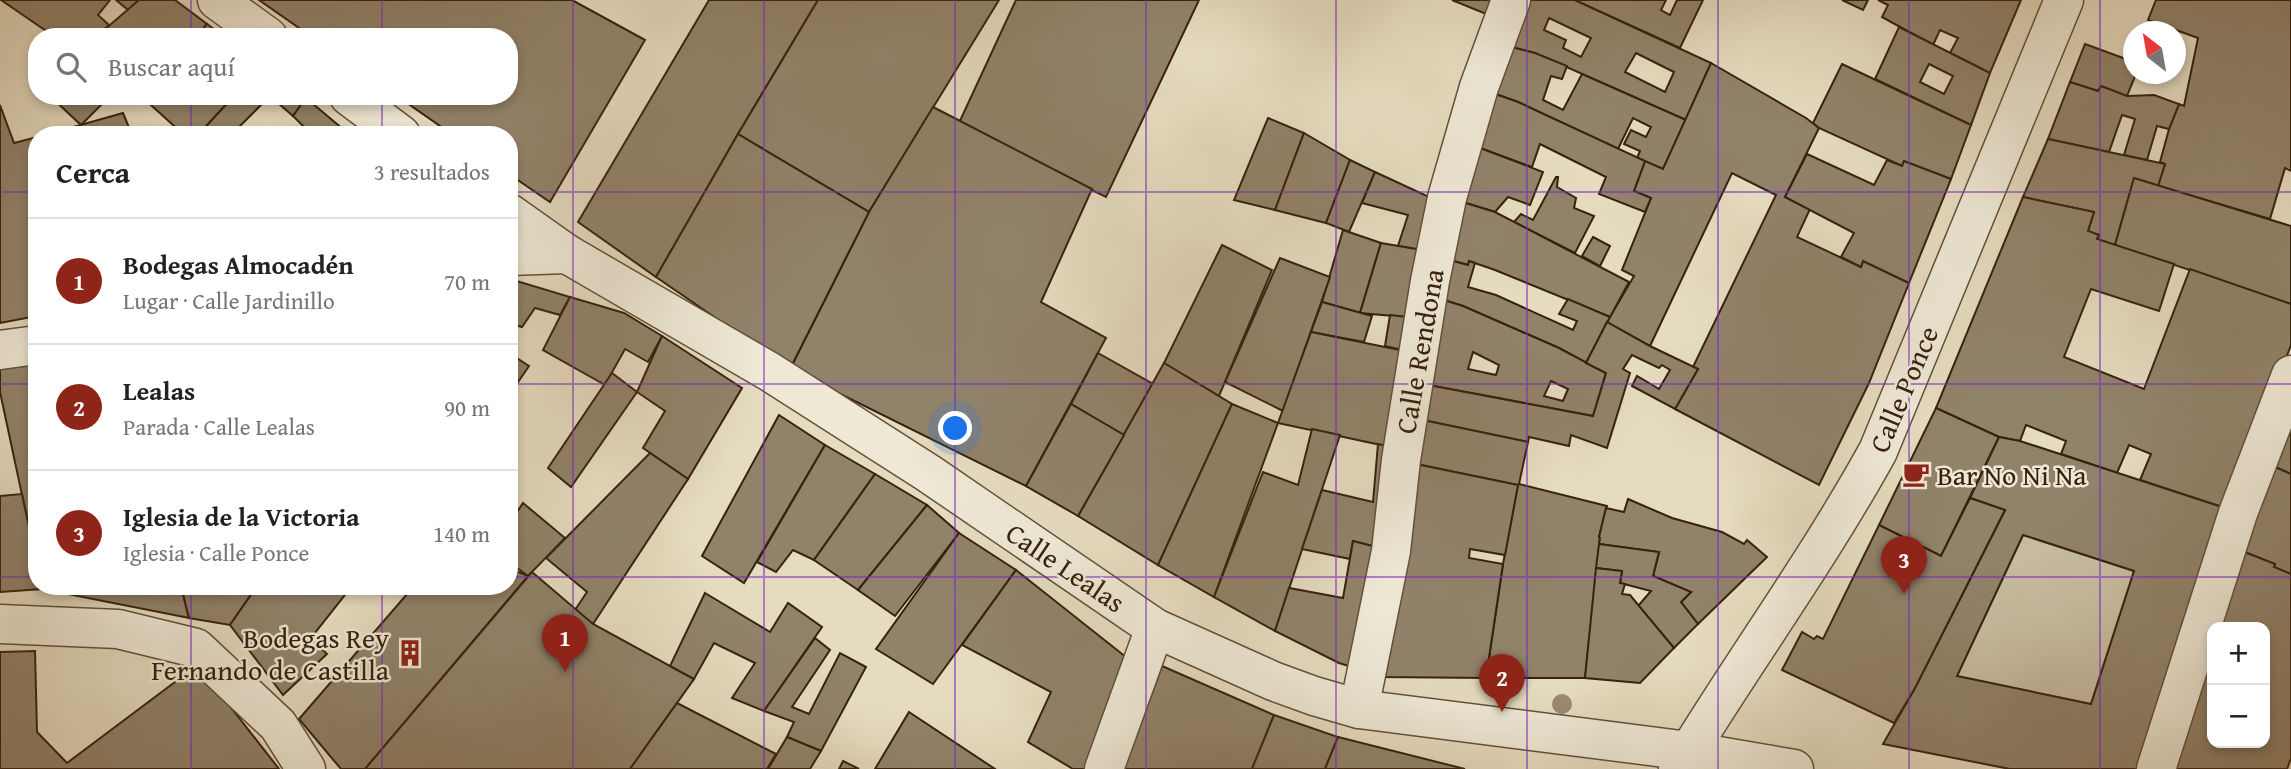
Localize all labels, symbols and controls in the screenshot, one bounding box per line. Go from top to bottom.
north arrow [2123,21,2186,84]
search box [28,28,518,105]
text: Buscar aquí [108,47,235,86]
icon: search [52,48,90,86]
text: Cerca [56,150,130,194]
text: 3 resultados [374,155,490,188]
text: Bodegas Almocadén [123,245,354,284]
text: 1 [73,265,85,298]
text: 70 m [444,265,490,298]
street label: Calle Rendona [1384,265,1454,437]
text: Lugar · Calle Jardinillo [123,284,335,317]
street label: Calle Ponce [1858,319,1948,459]
text: Lealas [123,371,195,410]
text: 2 [73,391,85,424]
text: 90 m [444,391,490,424]
text: Parada · Calle Lealas [123,410,315,443]
your location [938,411,972,445]
place label: Bar No Ni Na [1937,454,2087,495]
cafe icon: Bar No Ni Na [1901,459,1931,489]
text: Iglesia de la Victoria [123,497,360,536]
street label: Calle Lealas [998,512,1134,622]
text: 3 [73,517,85,550]
text: 140 m [433,517,490,550]
text: Iglesia · Calle Ponce [123,536,309,569]
pin: 3 [1881,536,1927,594]
pin: 1 [542,614,588,672]
place label: Bodegas Rey Fernando de Castilla [151,617,390,690]
map controls [2207,622,2270,748]
button: + [2207,622,2270,685]
building icon: Bodegas Rey Fernando de Castilla [395,638,425,668]
pin: 2 [1479,654,1525,712]
button: − [2207,685,2270,748]

